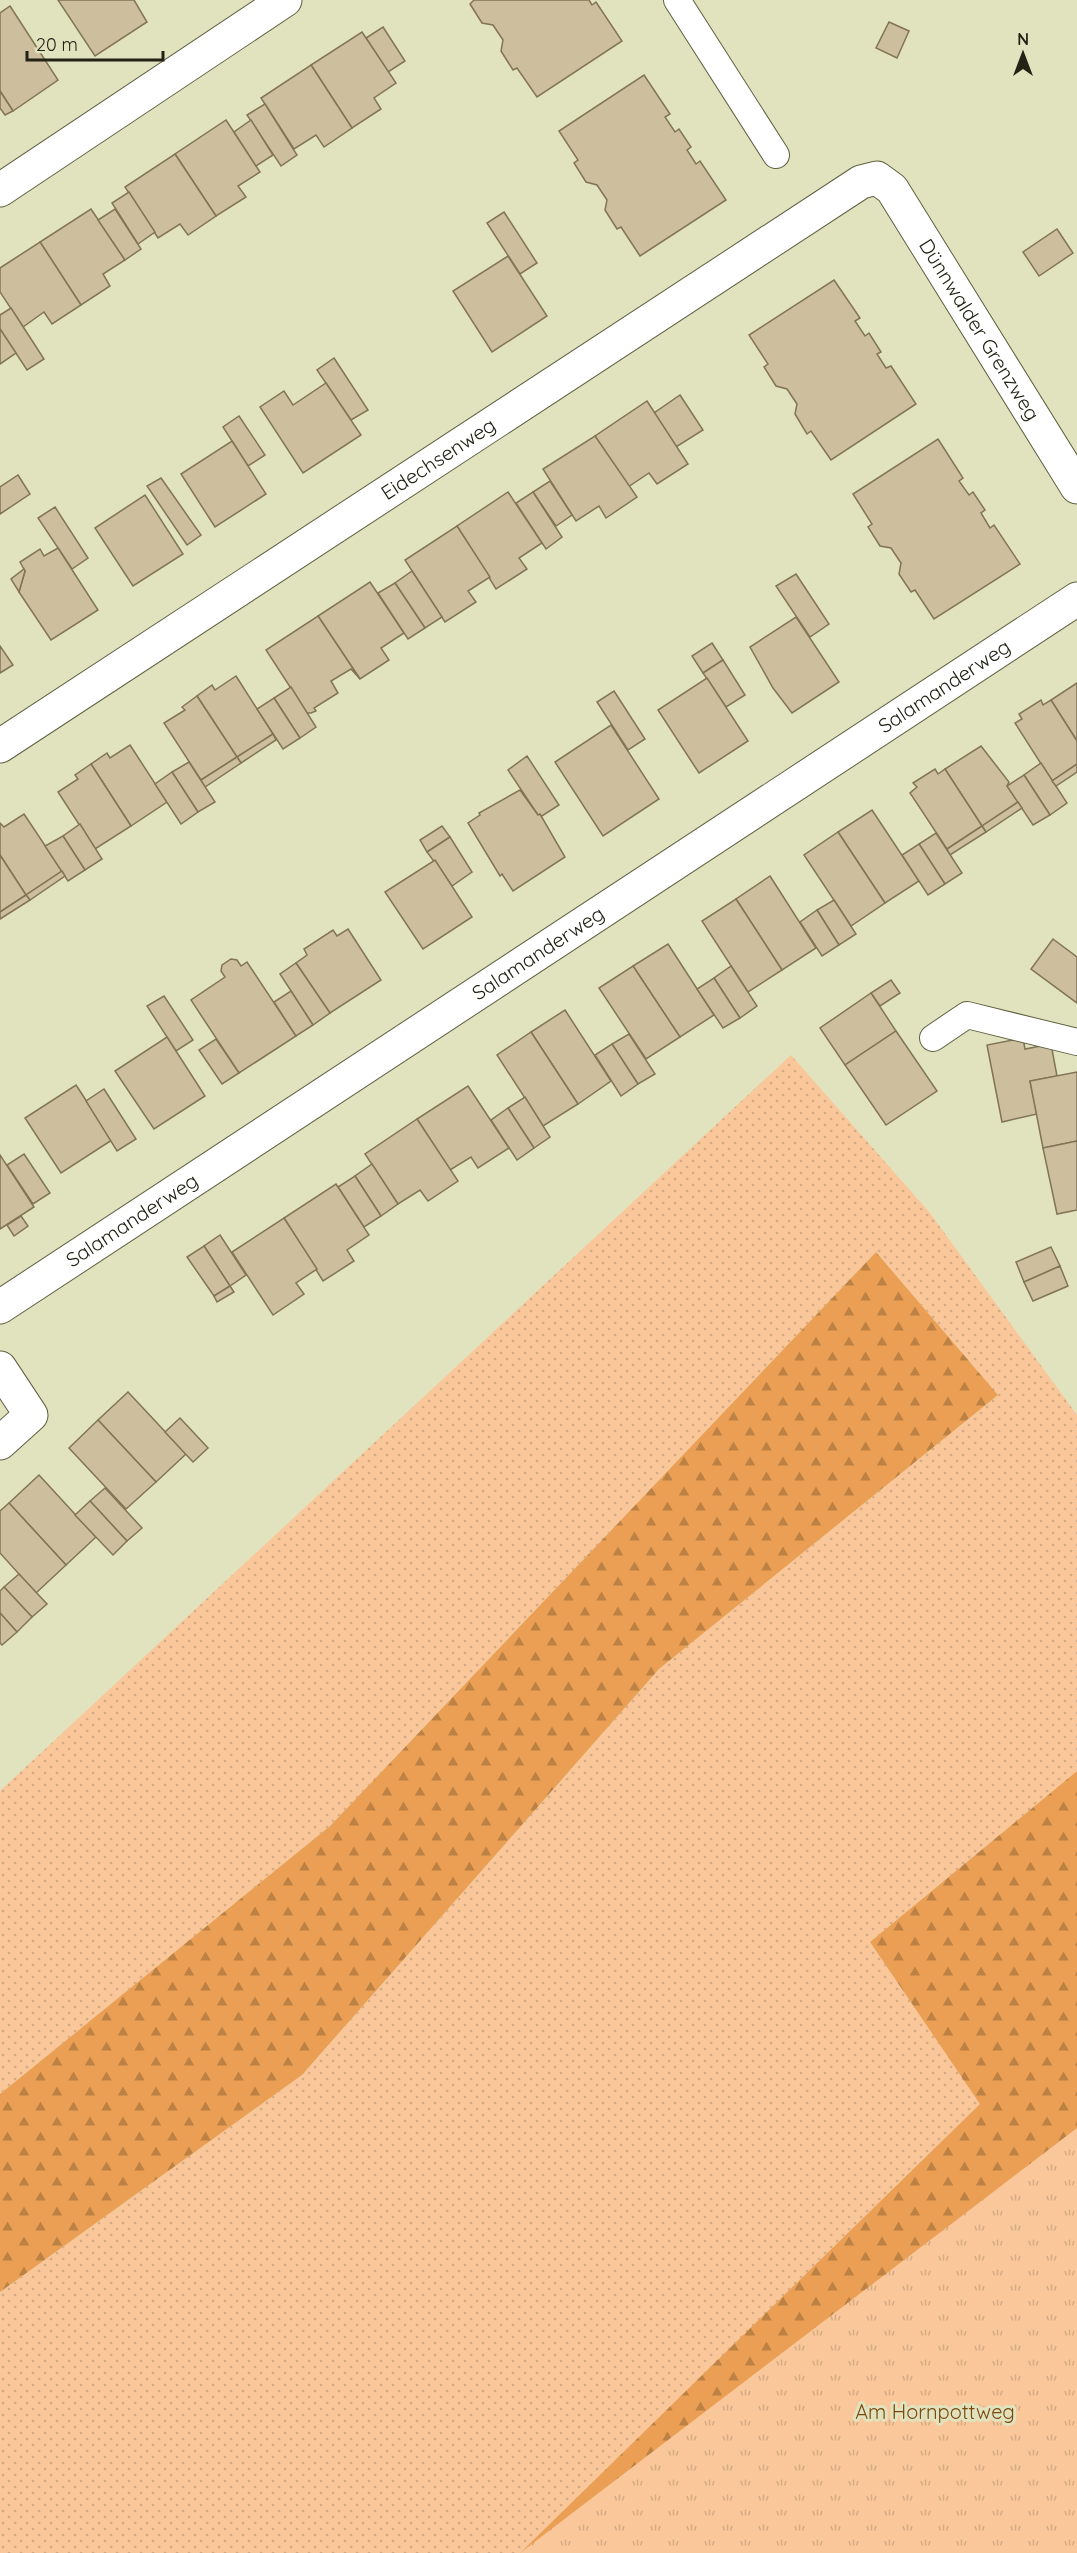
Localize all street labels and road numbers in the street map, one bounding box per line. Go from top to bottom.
street label: Dünnwalder Grenzweg [914,234,1046,425]
street label: Eidechsenweg [376,412,500,505]
street label: Salamanderweg [873,633,1015,738]
street label: Salamanderweg [467,900,609,1005]
street label: Salamanderweg [61,1167,203,1272]

